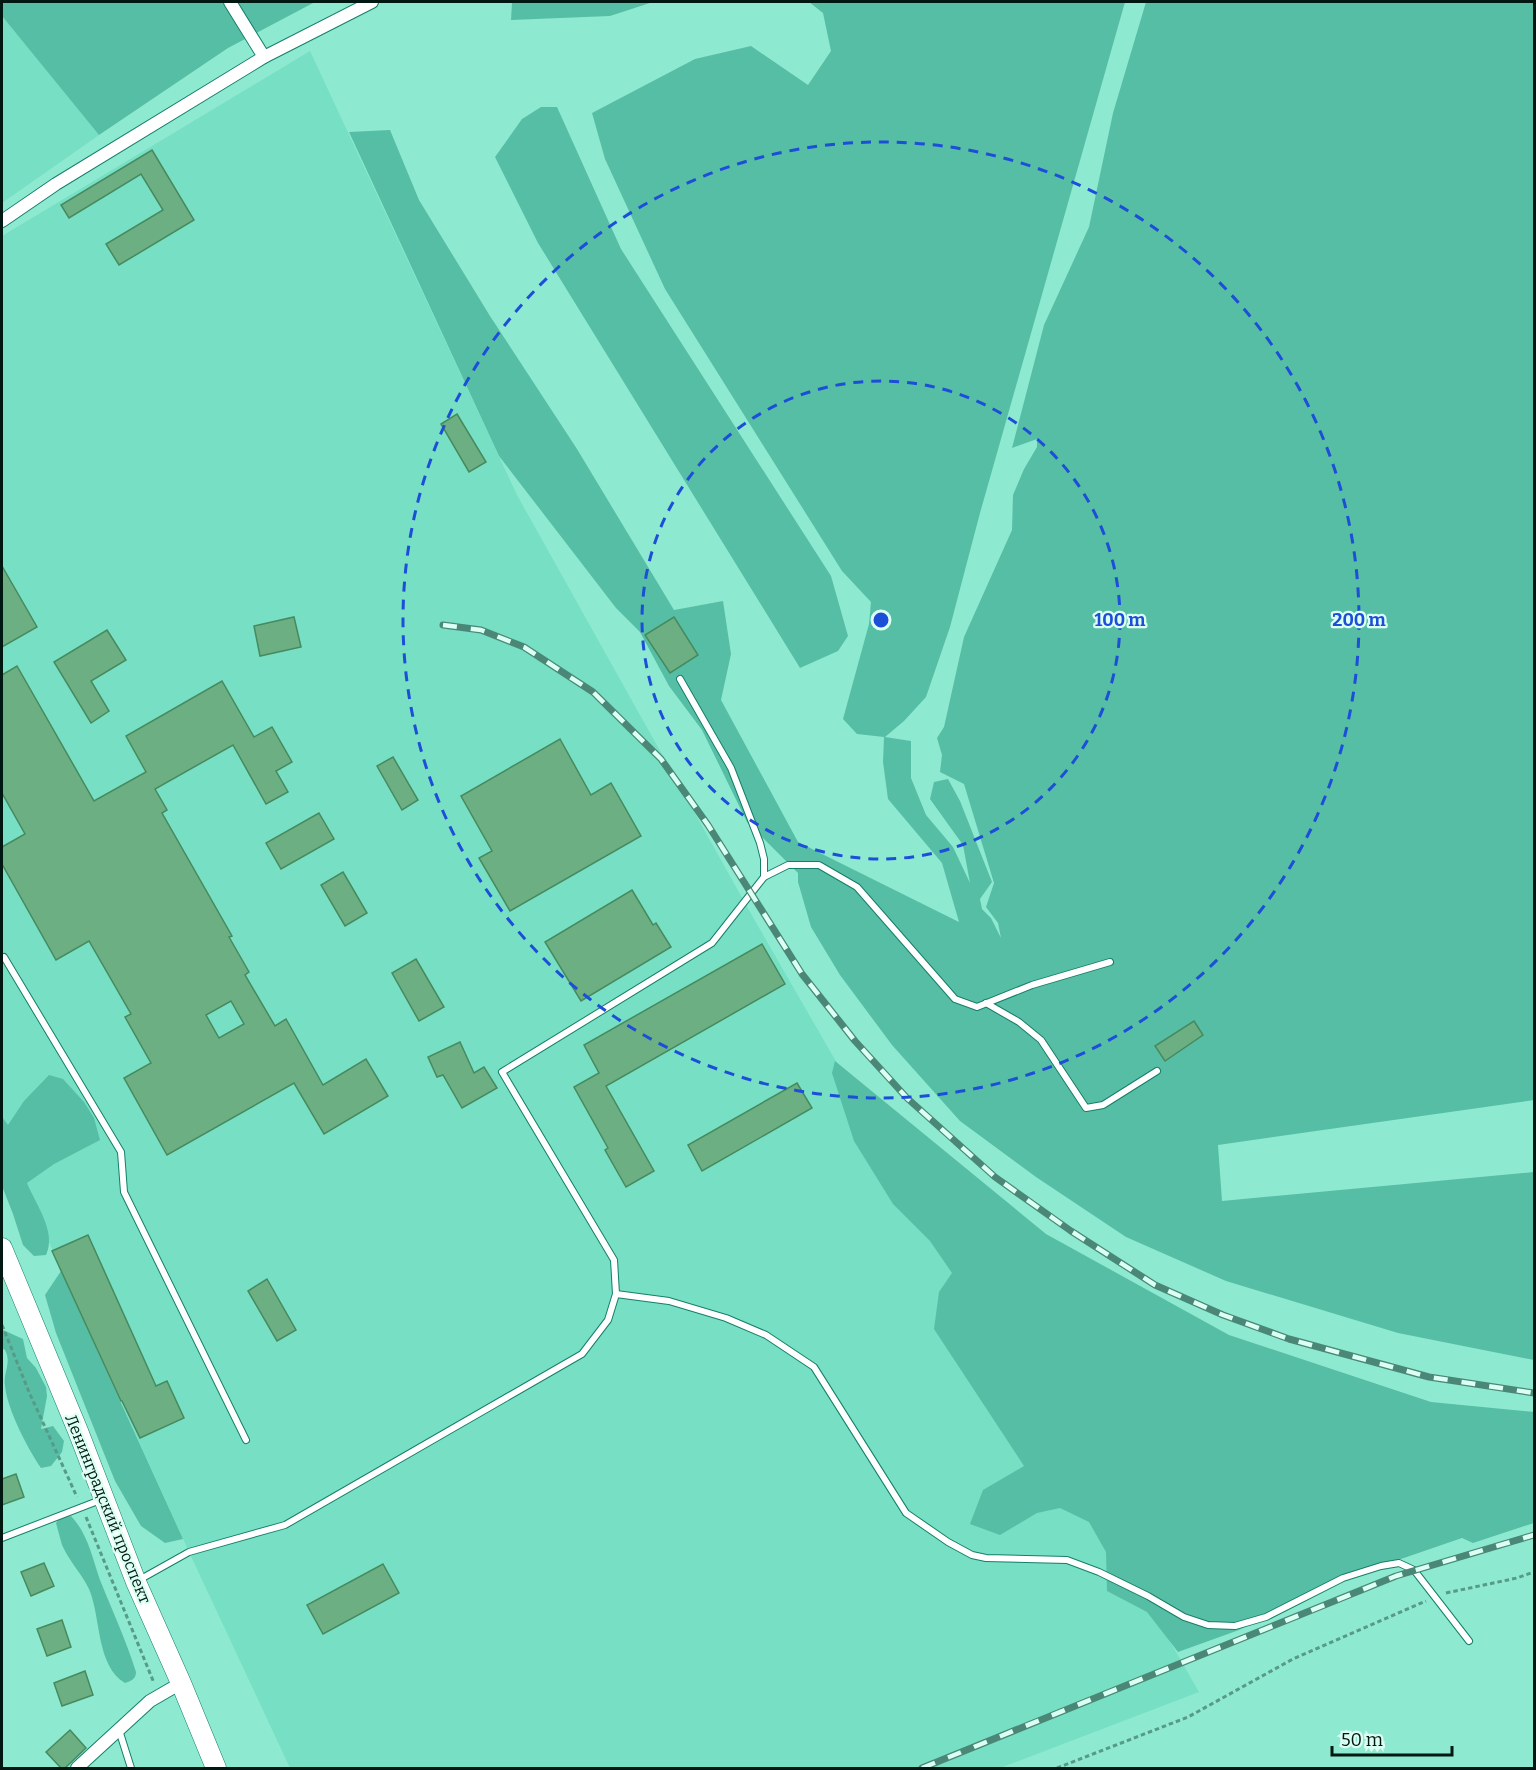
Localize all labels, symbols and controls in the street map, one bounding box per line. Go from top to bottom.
text: 100 m [1094,609,1146,631]
text: 200 m [1332,609,1386,631]
centre of rings [871,610,891,630]
street label: Ленинградский проспект [61,1412,155,1606]
scale bar [1332,1719,1452,1757]
text: 50 m [1341,1729,1383,1751]

